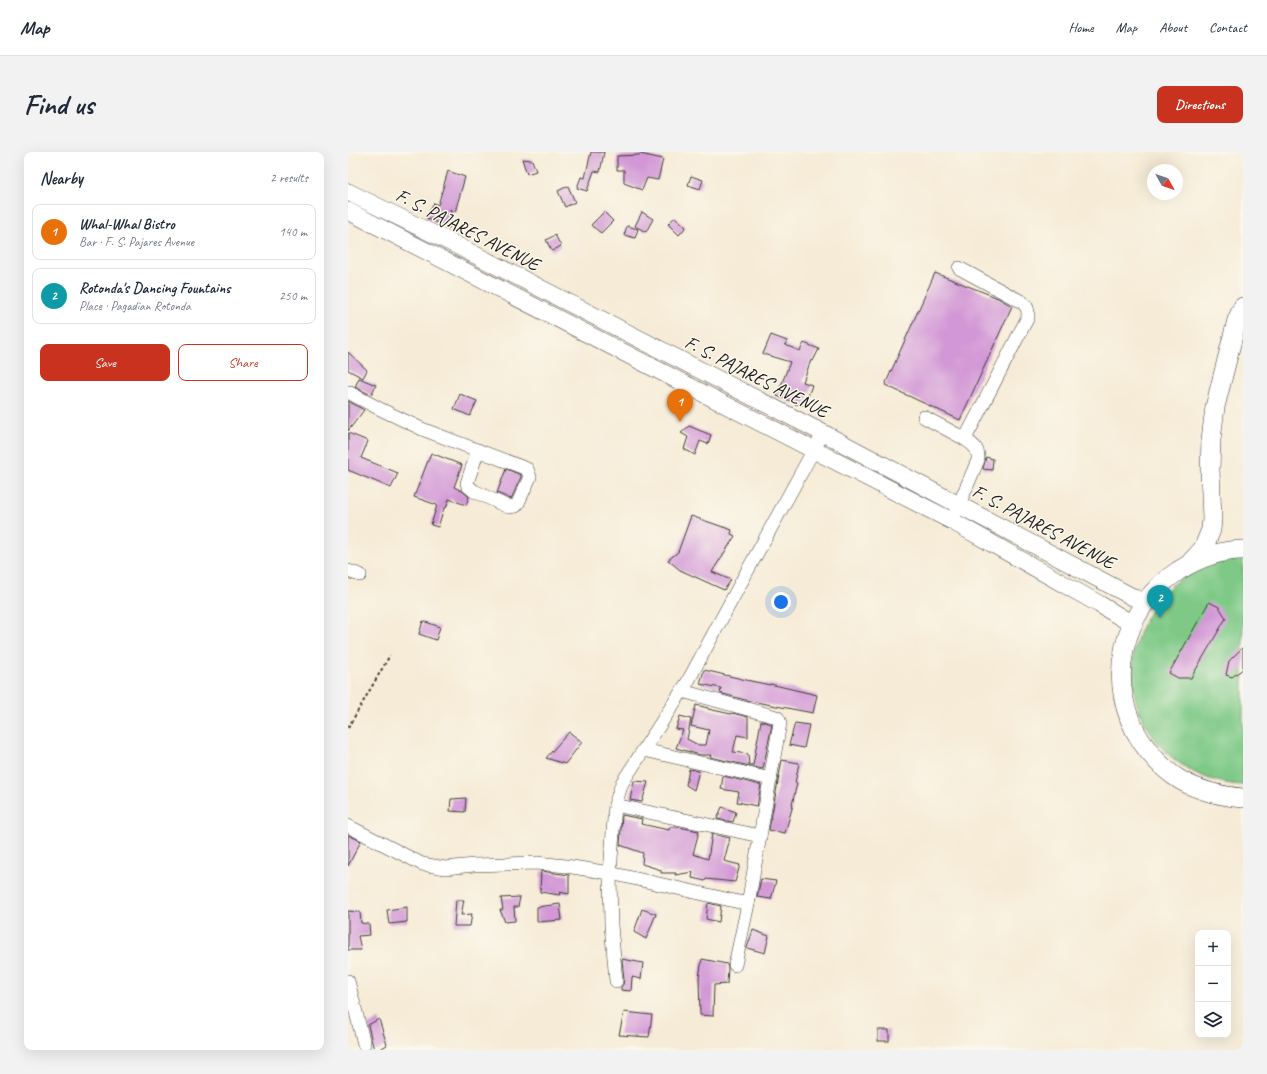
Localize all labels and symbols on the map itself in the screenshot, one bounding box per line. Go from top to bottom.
north arrow [1147,164,1183,200]
street label: F. S. PAJARES AVENUE [392,183,546,278]
street label: F. S. PAJARES AVENUE [681,330,835,425]
pin: 1 [667,389,693,422]
street label: F. S. PAJARES AVENUE [968,479,1122,576]
pin: 2 [1147,585,1173,618]
your location [771,592,791,612]

